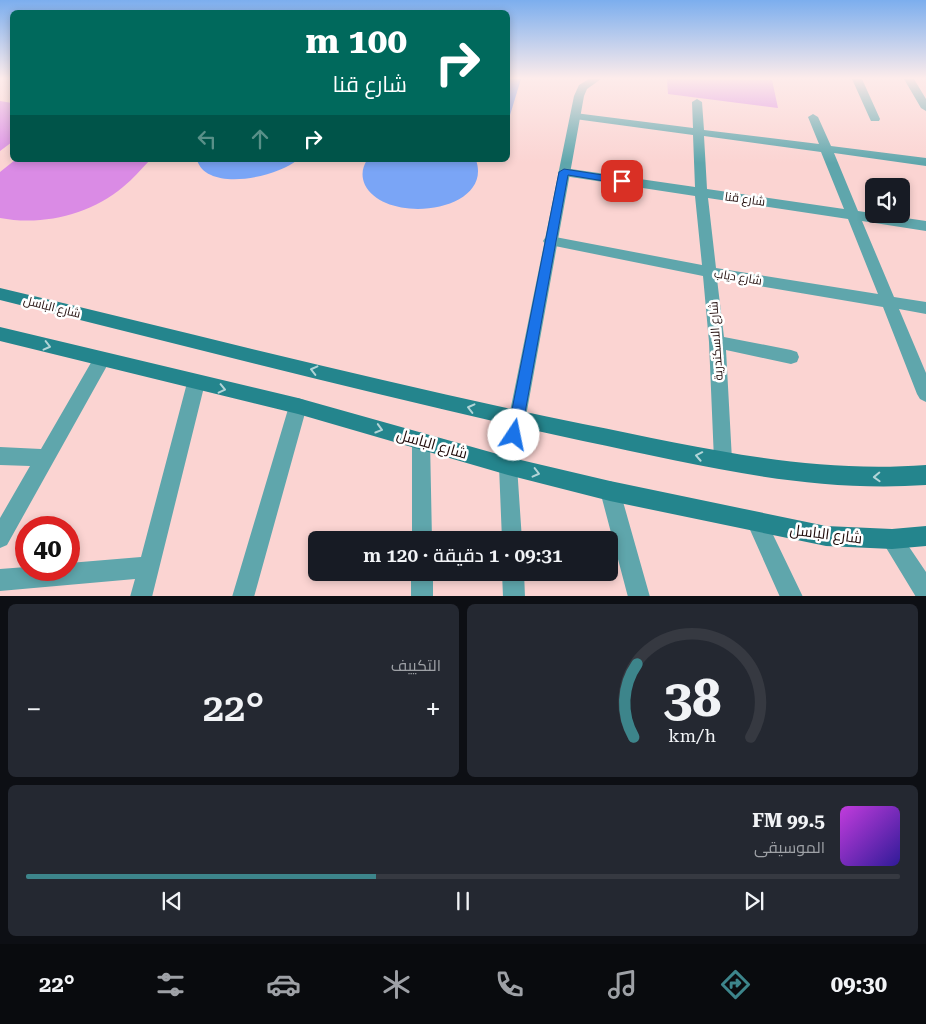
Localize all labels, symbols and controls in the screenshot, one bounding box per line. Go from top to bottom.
text: 100 m [306,21,407,62]
icon: right [425,30,490,95]
text: شارع قنا [333,72,407,97]
icon: left [193,125,221,153]
icon: ahead [246,125,274,153]
icon: right [299,125,327,153]
pin [601,160,643,202]
icon: arrive [608,167,636,195]
map controls [865,178,910,223]
button: sound [865,178,910,223]
street label: شارع قنا [724,189,766,210]
street label: شارع دياب [713,266,763,289]
street label: شارع الباسل [22,293,82,322]
street label: شارع الاسكندرية [706,301,727,381]
one-way arrow [43,340,52,351]
one-way arrow [309,365,318,376]
one-way arrow [218,383,227,394]
one-way arrow [467,403,476,414]
position arrow [487,408,539,460]
one-way arrow [375,424,383,434]
street label: شارع الباسل [394,425,469,465]
one-way arrow [695,451,703,461]
one-way arrow [531,467,540,478]
one-way arrow [873,472,881,482]
speed limit sign: 40 [15,516,80,581]
street label: شارع الباسل [789,521,863,549]
text: 09:31 · 1 دقيقة · 120 m [363,544,563,567]
text: التكييف [391,656,441,675]
text: 38 [663,668,722,729]
text: 22° [203,686,264,730]
text: − [26,693,42,726]
text: + [425,693,441,726]
text: km/h [669,725,717,746]
text: 99.5 FM [752,809,825,832]
text: الموسيقى [754,838,825,857]
icon: previous [158,887,186,915]
icon: pause [449,887,477,915]
icon: next [740,887,768,915]
icon: filters [153,967,188,1002]
icon: car [266,967,301,1002]
icon: climate [379,967,414,1002]
icon: phone [492,967,527,1002]
icon: music [605,967,640,1002]
icon: directions [718,967,753,1002]
text: 22° [39,972,75,997]
text: 09:30 [831,972,887,997]

